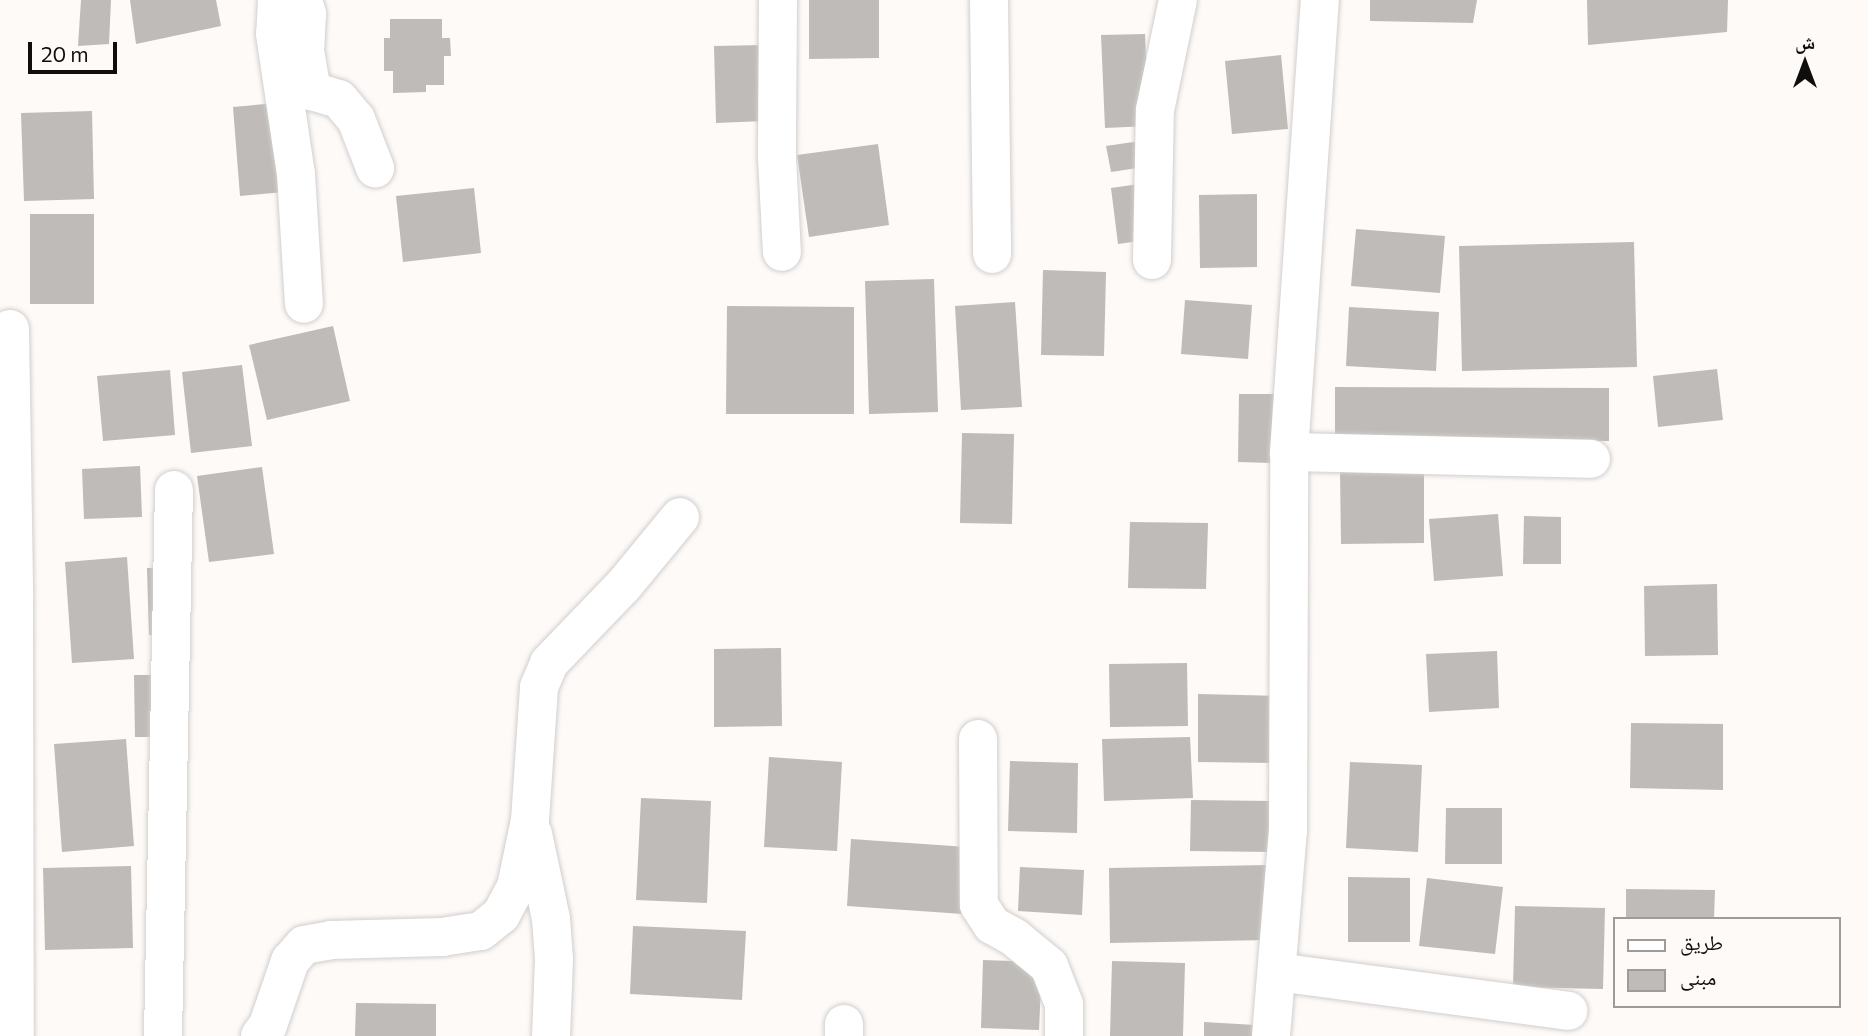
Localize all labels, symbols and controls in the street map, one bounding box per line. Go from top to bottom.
scale bar [32,28,121,72]
north arrow [1770,28,1840,98]
text: ش [1795,30,1815,53]
text: 20 m [41,41,89,66]
legend [1612,917,1840,1008]
text: طريق [1680,929,1723,954]
text: مبنى [1680,964,1716,989]

